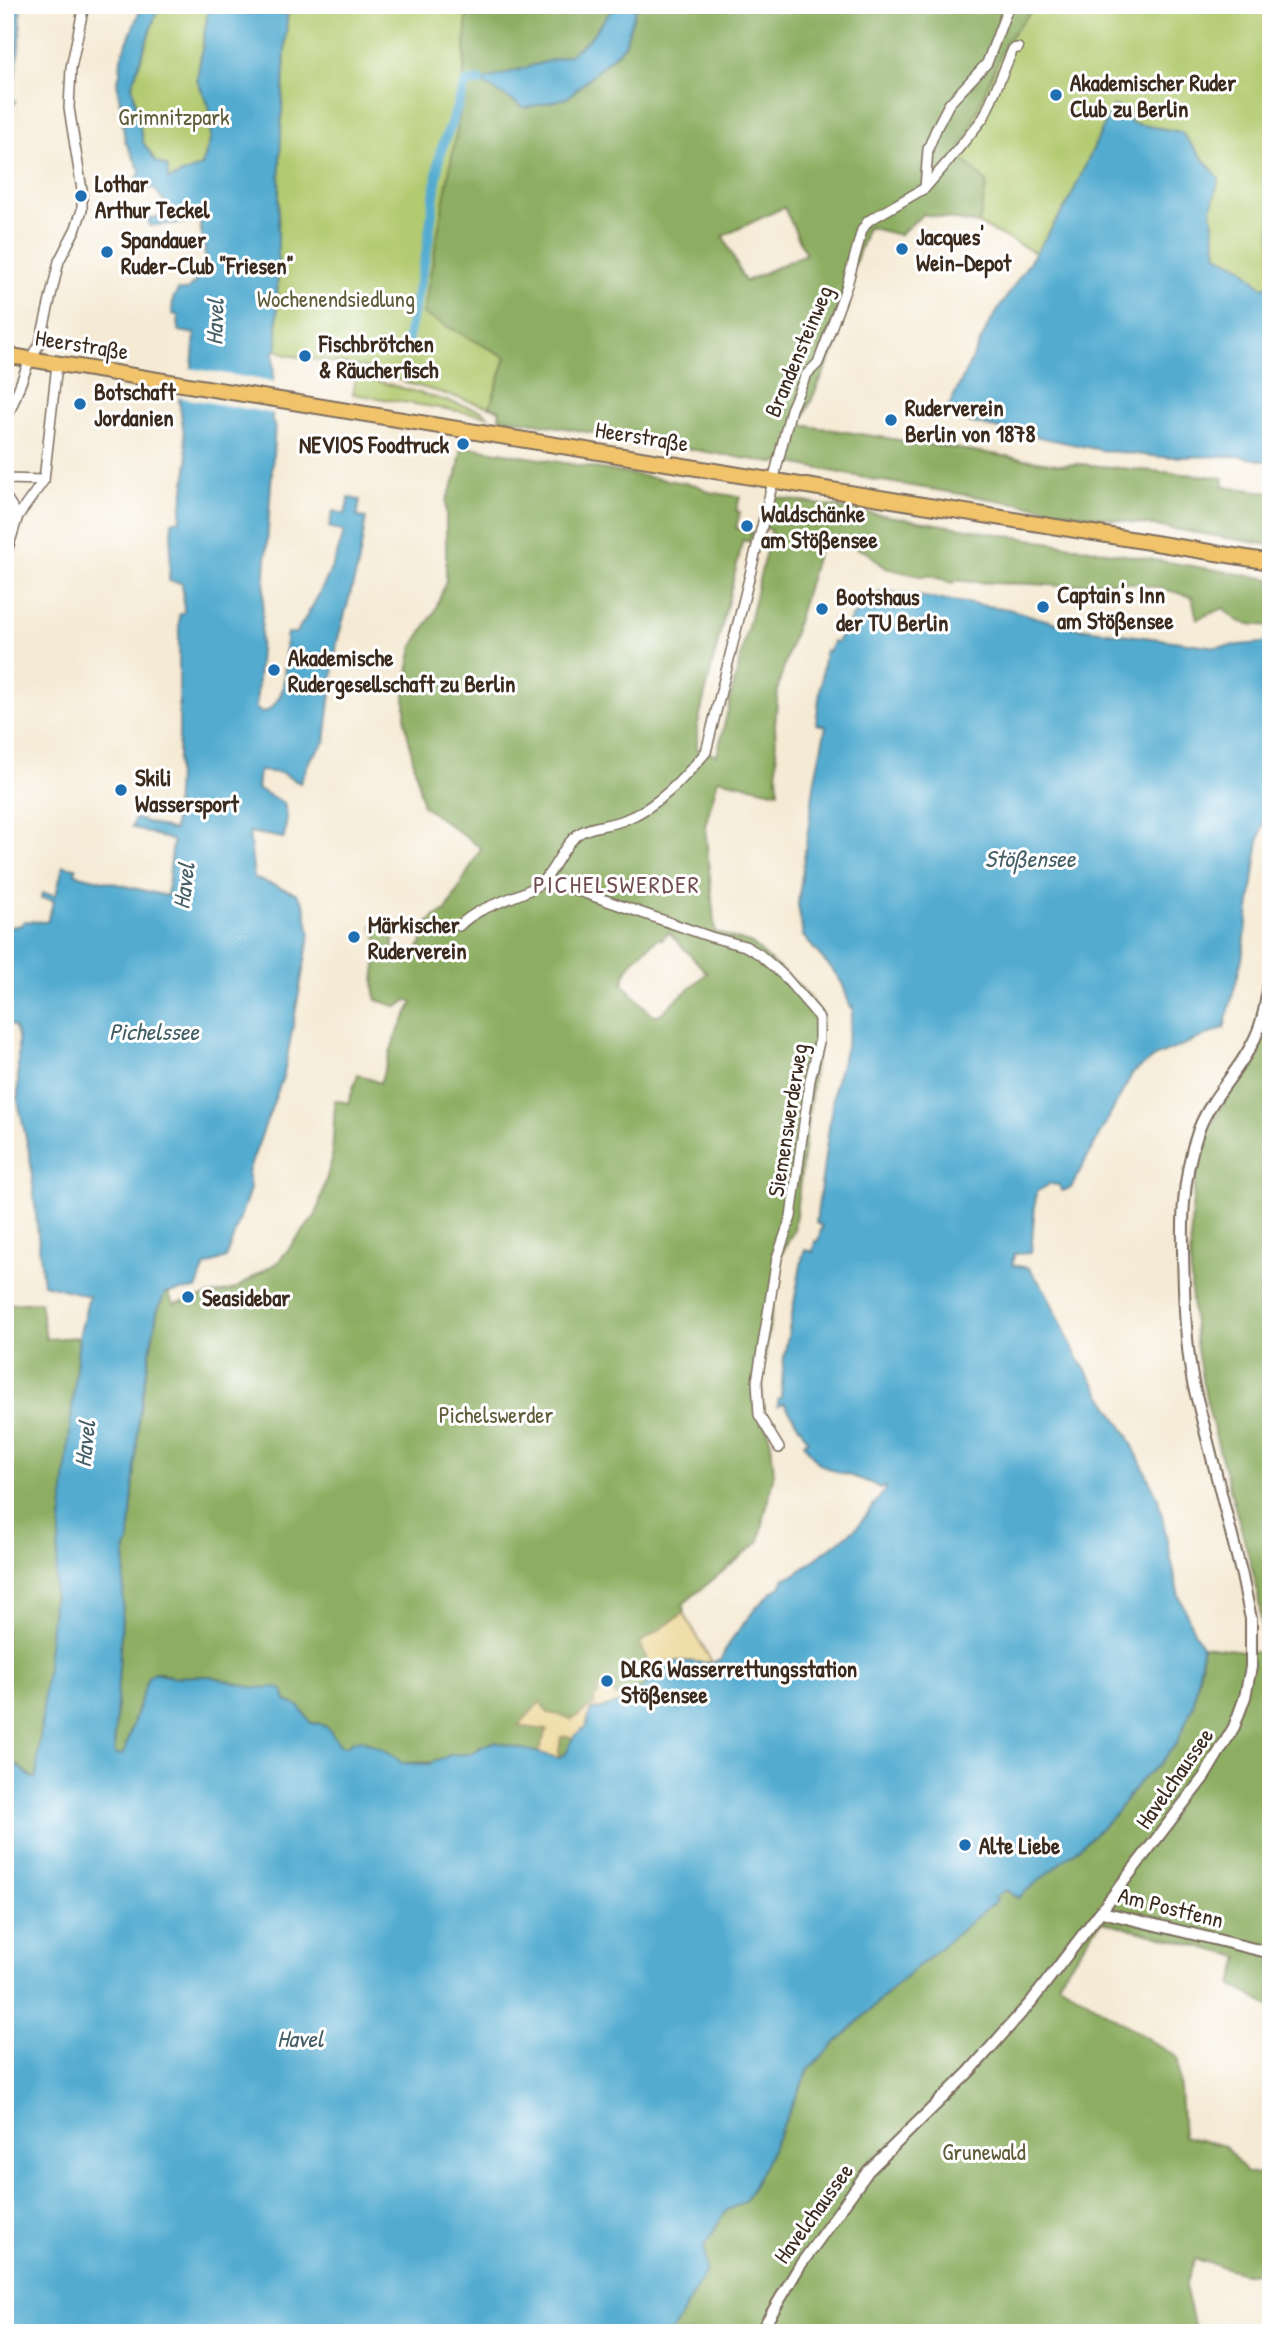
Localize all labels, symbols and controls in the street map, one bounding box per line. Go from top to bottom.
place label: Akademischer Ruder Club zu Berlin [1070,67,1236,124]
marker: Akademischer Ruder Club zu Berlin [1048,87,1064,103]
park label: Grimnitzpark [118,101,230,132]
place label: Lothar Arthur Teckel [95,168,211,225]
marker: Lothar Arthur Teckel [73,188,89,204]
place label: Jacques' Wein-Depot [916,221,1012,279]
place label: Spandauer Ruder-Club "Friesen" [121,224,294,281]
marker: Jacques' Wein-Depot [894,241,910,257]
marker: Spandauer Ruder-Club "Friesen" [99,244,115,260]
street label: Brandensteinweg [756,281,840,421]
park label: Wochenendsiedlung [257,283,415,314]
water label: Havel [197,297,231,346]
street label: Heerstraße [33,321,131,367]
place label: Fischbrötchen & Räucherfisch [318,328,439,385]
marker: Fischbrötchen & Räucherfisch [297,348,313,364]
place label: Botschaft Jordanien [94,376,177,433]
place label: Ruderverein Berlin von 1878 [905,392,1035,449]
marker: Botschaft Jordanien [72,396,88,412]
marker: Ruderverein Berlin von 1878 [883,412,899,428]
street label: Heerstraße [593,413,691,459]
place label: NEVIOS Foodtruck [299,429,449,460]
marker: NEVIOS Foodtruck [455,436,471,452]
place label: Waldschänke am Stößensee [761,498,878,556]
marker: Waldschänke am Stößensee [739,518,755,534]
place label: Captain's Inn am Stößensee [1057,579,1174,637]
place label: Bootshaus der TU Berlin [836,581,948,638]
marker: Captain's Inn am Stößensee [1035,599,1051,615]
marker: Bootshaus der TU Berlin [814,601,830,617]
place label: Akademische Rudergesellschaft zu Berlin [288,642,516,700]
marker: Akademische Rudergesellschaft zu Berlin [266,662,282,678]
place label: Skili Wassersport [135,762,240,820]
marker: Skili Wassersport [113,782,129,798]
water label: Stößensee [985,842,1077,875]
water label: Havel [164,860,202,911]
district label: PICHELSWERDER [533,868,701,900]
place label: Märkischer Ruderverein [368,909,467,966]
marker: Märkischer Ruderverein [346,929,362,945]
water label: Pichelssee [109,1015,200,1047]
street label: Siemenswerderweg [760,1041,814,1199]
place label: Seasidebar [202,1282,290,1313]
marker: Seasidebar [180,1289,196,1305]
park label: Pichelswerder [439,1399,553,1430]
water label: Havel [66,1418,102,1469]
place label: DLRG Wasserrettungsstation Stößensee [621,1653,857,1711]
marker: DLRG Wasserrettungsstation Stößensee [599,1673,615,1689]
street label: Havelchaussee [1128,1721,1220,1835]
place label: Alte Liebe [979,1830,1061,1861]
marker: Alte Liebe [957,1837,973,1853]
street label: Am Postfenn [1115,1879,1227,1935]
water label: Havel [277,2022,325,2054]
park label: Grunewald [942,2136,1026,2167]
street label: Havelchaussee [766,2157,860,2269]

